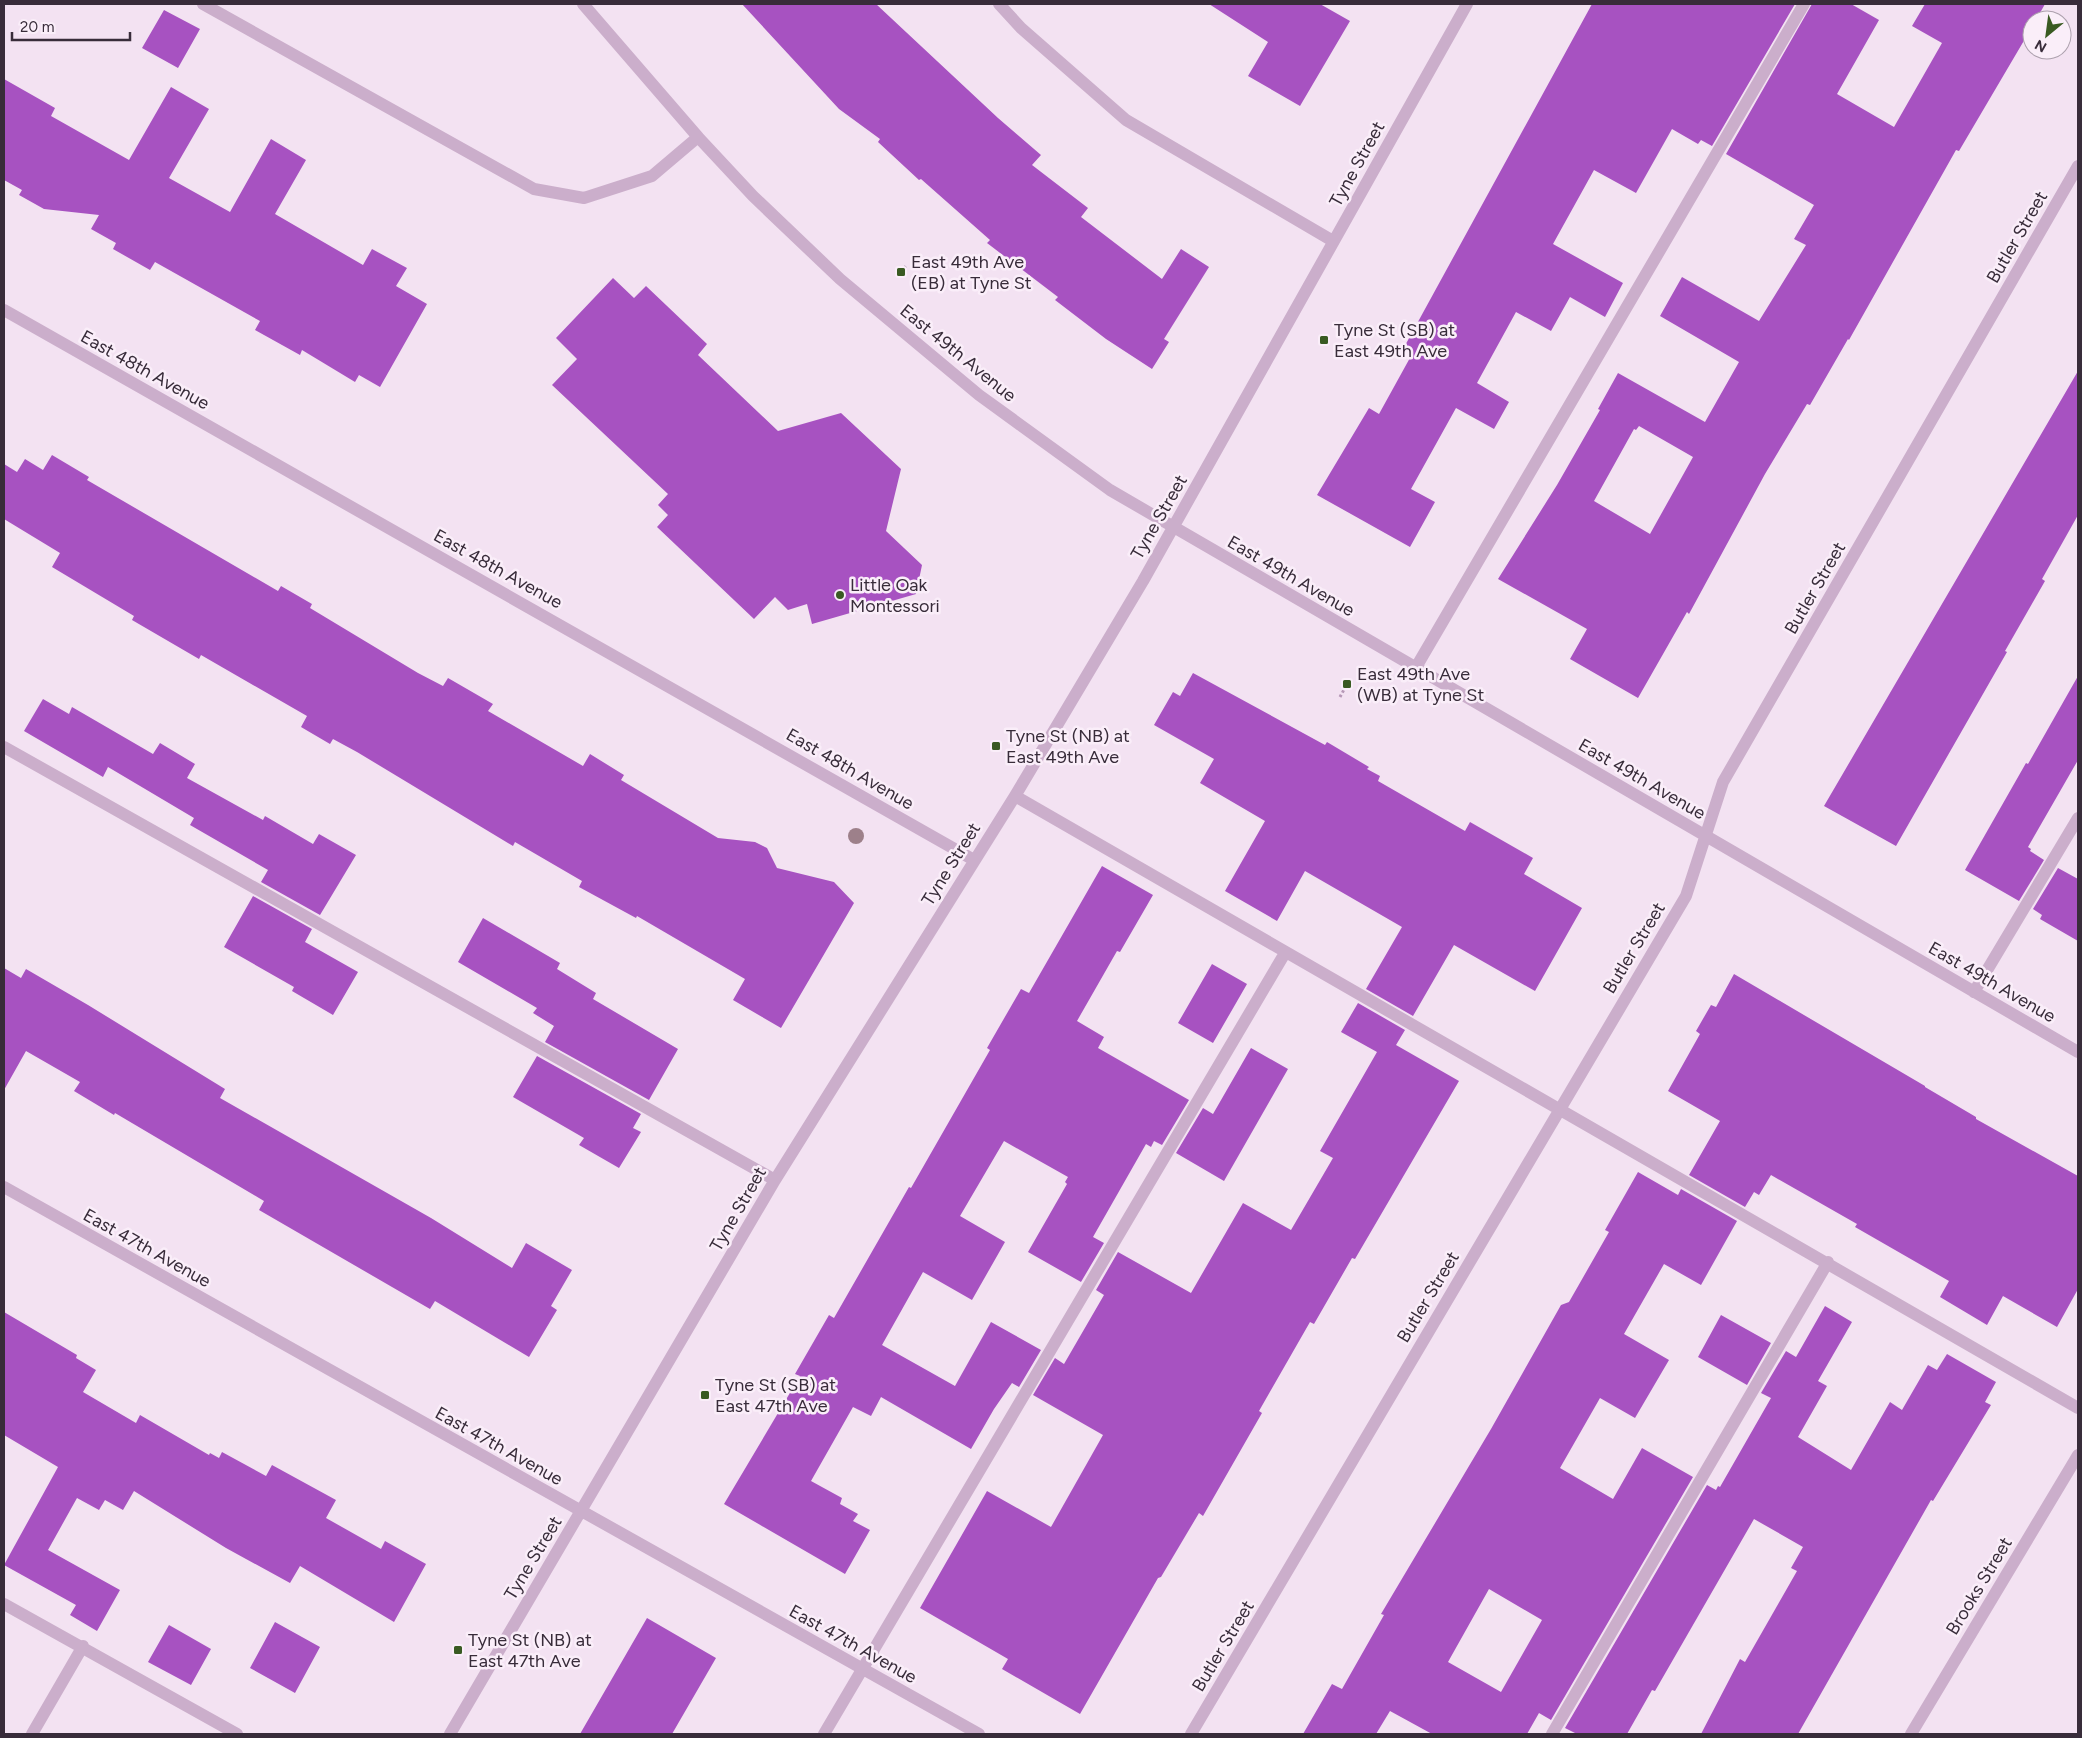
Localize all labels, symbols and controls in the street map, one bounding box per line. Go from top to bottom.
scale bar [12,10,130,42]
north arrow [2022,10,2072,60]
text: 20 m [20,18,54,36]
text: N [2032,36,2050,56]
street label: Tyne Street [1325,117,1389,210]
street label: Butler Street [1982,187,2052,287]
place label: East 49th Ave (EB) at Tyne St [911,251,1032,294]
marker: East 49th Ave (EB) at Tyne St [895,266,907,278]
street label: East 49th Avenue [896,299,1021,407]
place label: Tyne St (SB) at East 49th Ave [1334,319,1455,362]
street label: East 48th Avenue [77,326,213,415]
marker: Tyne St (SB) at East 49th Ave [1318,334,1330,346]
street label: Tyne Street [1126,471,1192,563]
street label: East 48th Avenue [430,525,566,614]
street label: East 49th Avenue [1224,531,1359,621]
street label: Butler Street [1780,538,1850,638]
place label: Little Oak Montessori [850,574,940,617]
marker: Little Oak Montessori [834,589,846,601]
place label: East 49th Ave (WB) at Tyne St [1357,663,1484,706]
marker: East 49th Ave (WB) at Tyne St [1341,678,1353,690]
street label: East 48th Avenue [782,724,918,815]
place label: Tyne St (NB) at East 49th Ave [1006,725,1130,768]
street label: East 49th Avenue [1575,734,1710,824]
marker: Tyne St (NB) at East 49th Ave [990,740,1002,752]
street label: Tyne Street [917,818,985,910]
street label: Butler Street [1598,898,1670,998]
street label: East 49th Avenue [1925,937,2060,1027]
street label: Tyne Street [705,1163,771,1255]
street label: East 47th Avenue [79,1204,215,1292]
street label: Butler Street [1392,1247,1464,1347]
place label: Tyne St (SB) at East 47th Ave [715,1374,836,1417]
marker: Tyne St (SB) at East 47th Ave [699,1389,711,1401]
street label: East 47th Avenue [431,1402,567,1490]
street label: Tyne Street [499,1512,567,1604]
street label: Brooks Street [1941,1533,2017,1639]
street label: Butler Street [1187,1596,1259,1696]
street label: East 47th Avenue [785,1600,921,1688]
place label: Tyne St (NB) at East 47th Ave [468,1629,592,1672]
marker: Tyne St (NB) at East 47th Ave [452,1644,464,1656]

